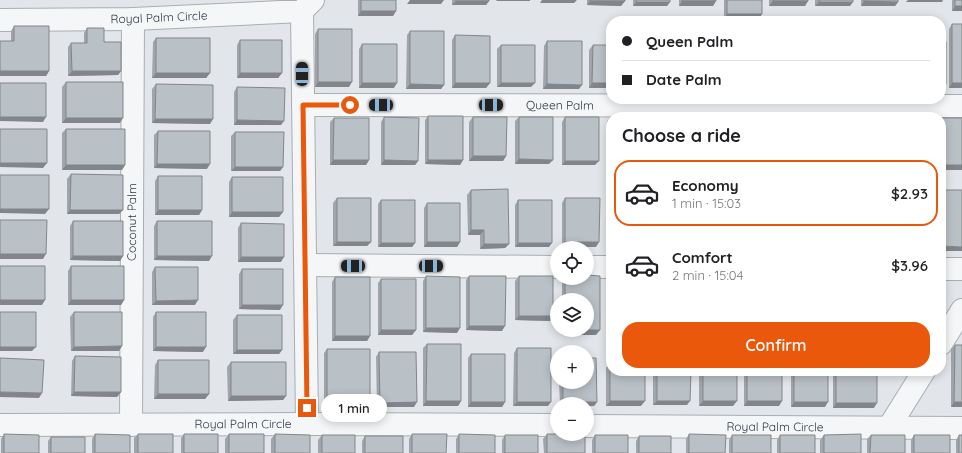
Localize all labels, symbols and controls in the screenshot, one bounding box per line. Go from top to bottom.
street label: Royal Palm Circle [110,7,208,26]
text: Queen Palm [646,32,733,51]
car [296,62,308,86]
text: Date Palm [646,70,722,89]
route start [341,96,359,114]
street label: Queen Palm [526,97,594,112]
car [369,99,393,111]
car [479,99,503,111]
text: Choose a ride [622,124,741,147]
icon: car [624,175,660,211]
text: Economy [672,176,739,195]
street label: Coconut Palm [124,183,139,261]
text: $2.93 [891,184,928,203]
text: 1 min · 15:03 [672,195,741,211]
map controls [550,241,594,441]
button: locate [550,241,594,285]
icon: car [624,247,660,283]
text: Comfort [672,248,733,267]
text: $3.96 [891,256,928,275]
car [341,260,365,272]
car [419,260,443,272]
text: 2 min · 15:04 [672,267,743,283]
button: layers [550,293,594,337]
button: Confirm [622,322,930,368]
button: + [550,345,594,389]
callout: 1 min [321,394,387,422]
button: − [550,397,594,441]
route end [298,399,316,417]
text: 1 min [338,400,370,416]
street label: Royal Palm Circle [194,416,292,431]
street label: Royal Palm Circle [726,419,824,434]

